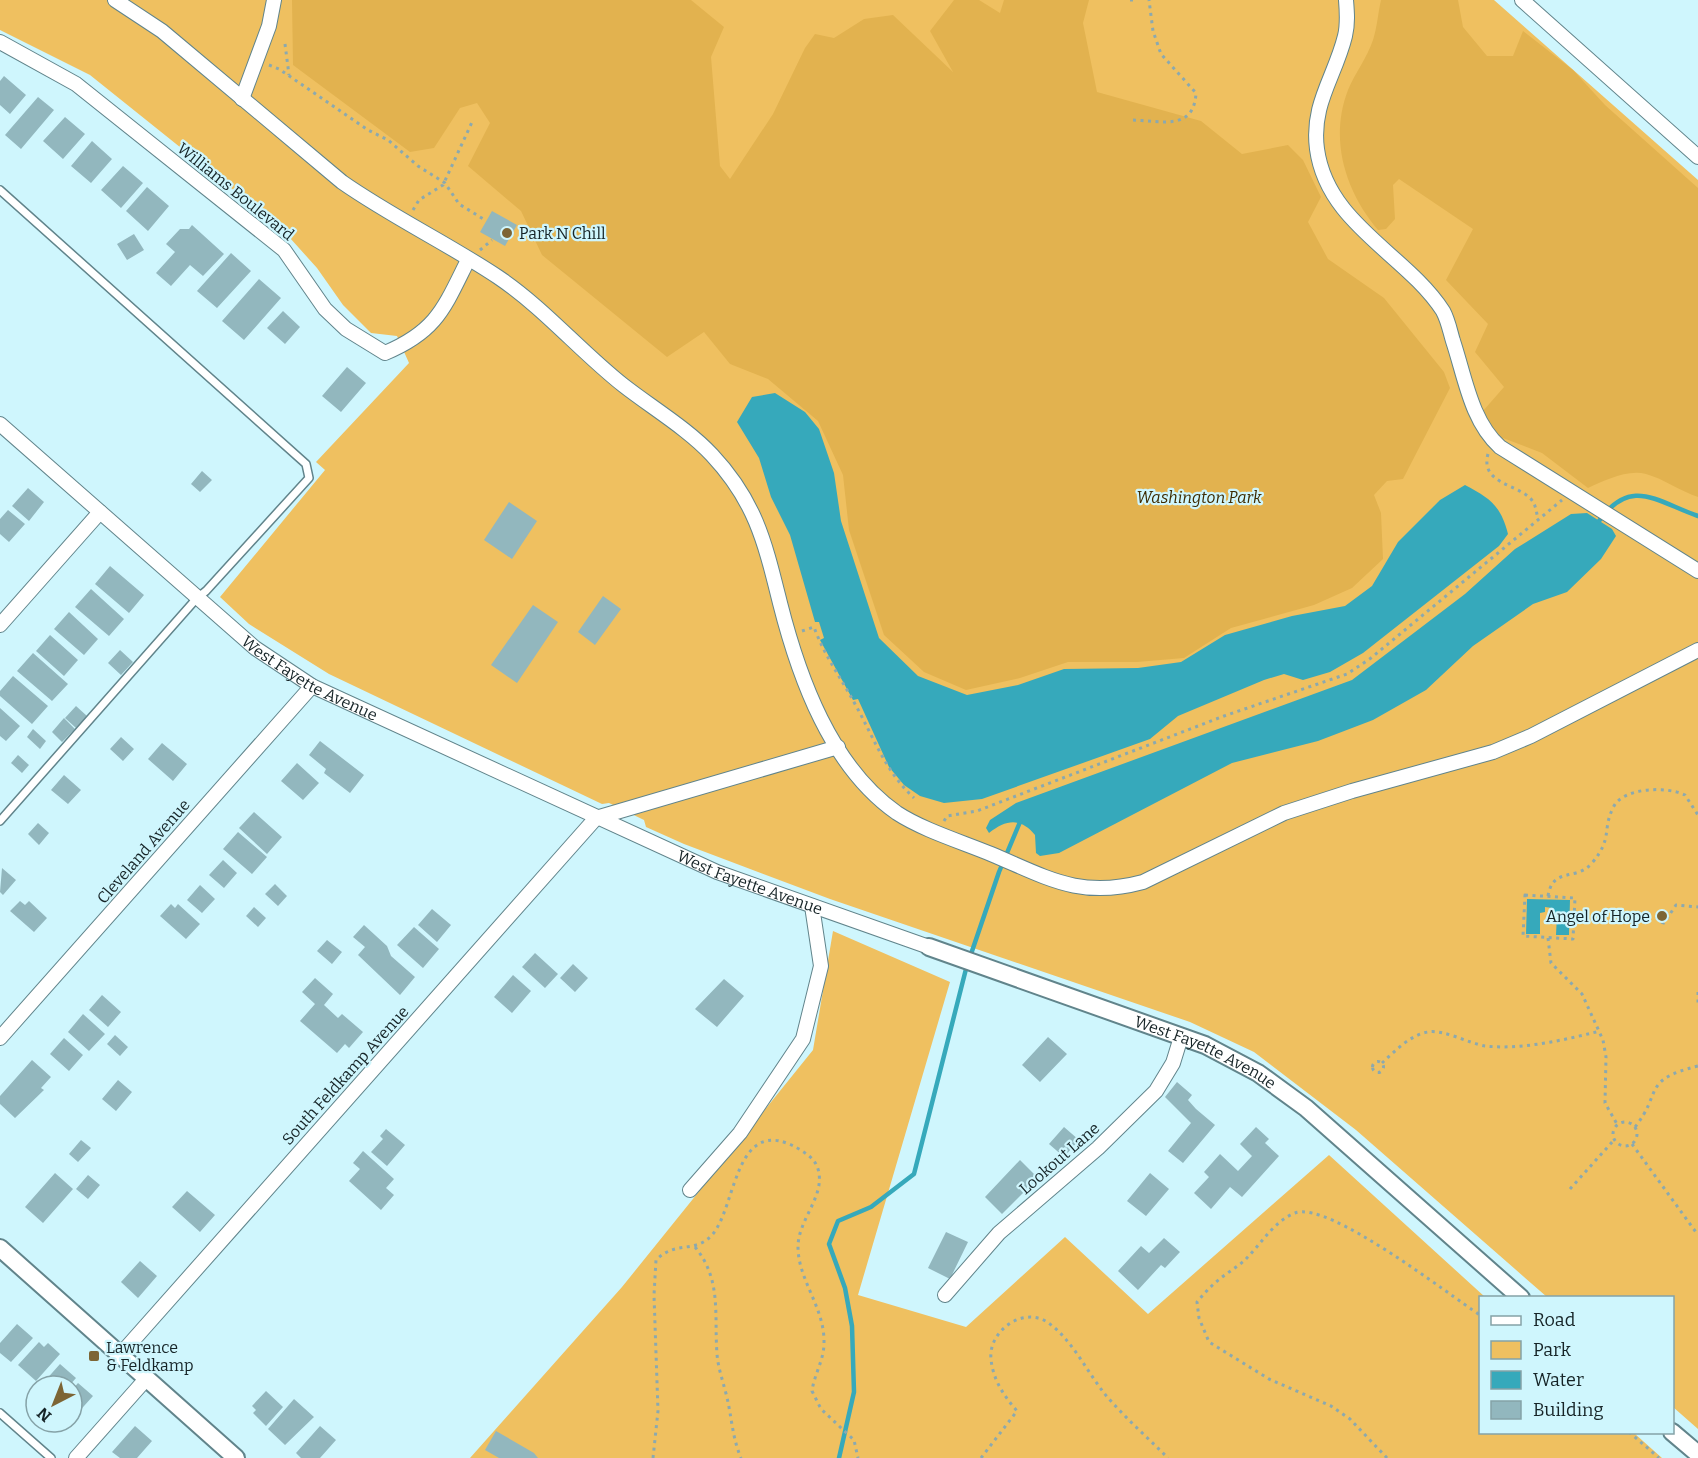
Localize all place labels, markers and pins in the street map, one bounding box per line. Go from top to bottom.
place label: Park N Chill [519,224,606,243]
marker: Park N Chill [500,226,514,240]
place label: Angel of Hope [1546,907,1650,926]
marker: Angel of Hope [1655,909,1669,923]
place label: Lawrence & Feldkamp [106,1338,194,1375]
marker: Lawrence & Feldkamp [87,1349,101,1363]

